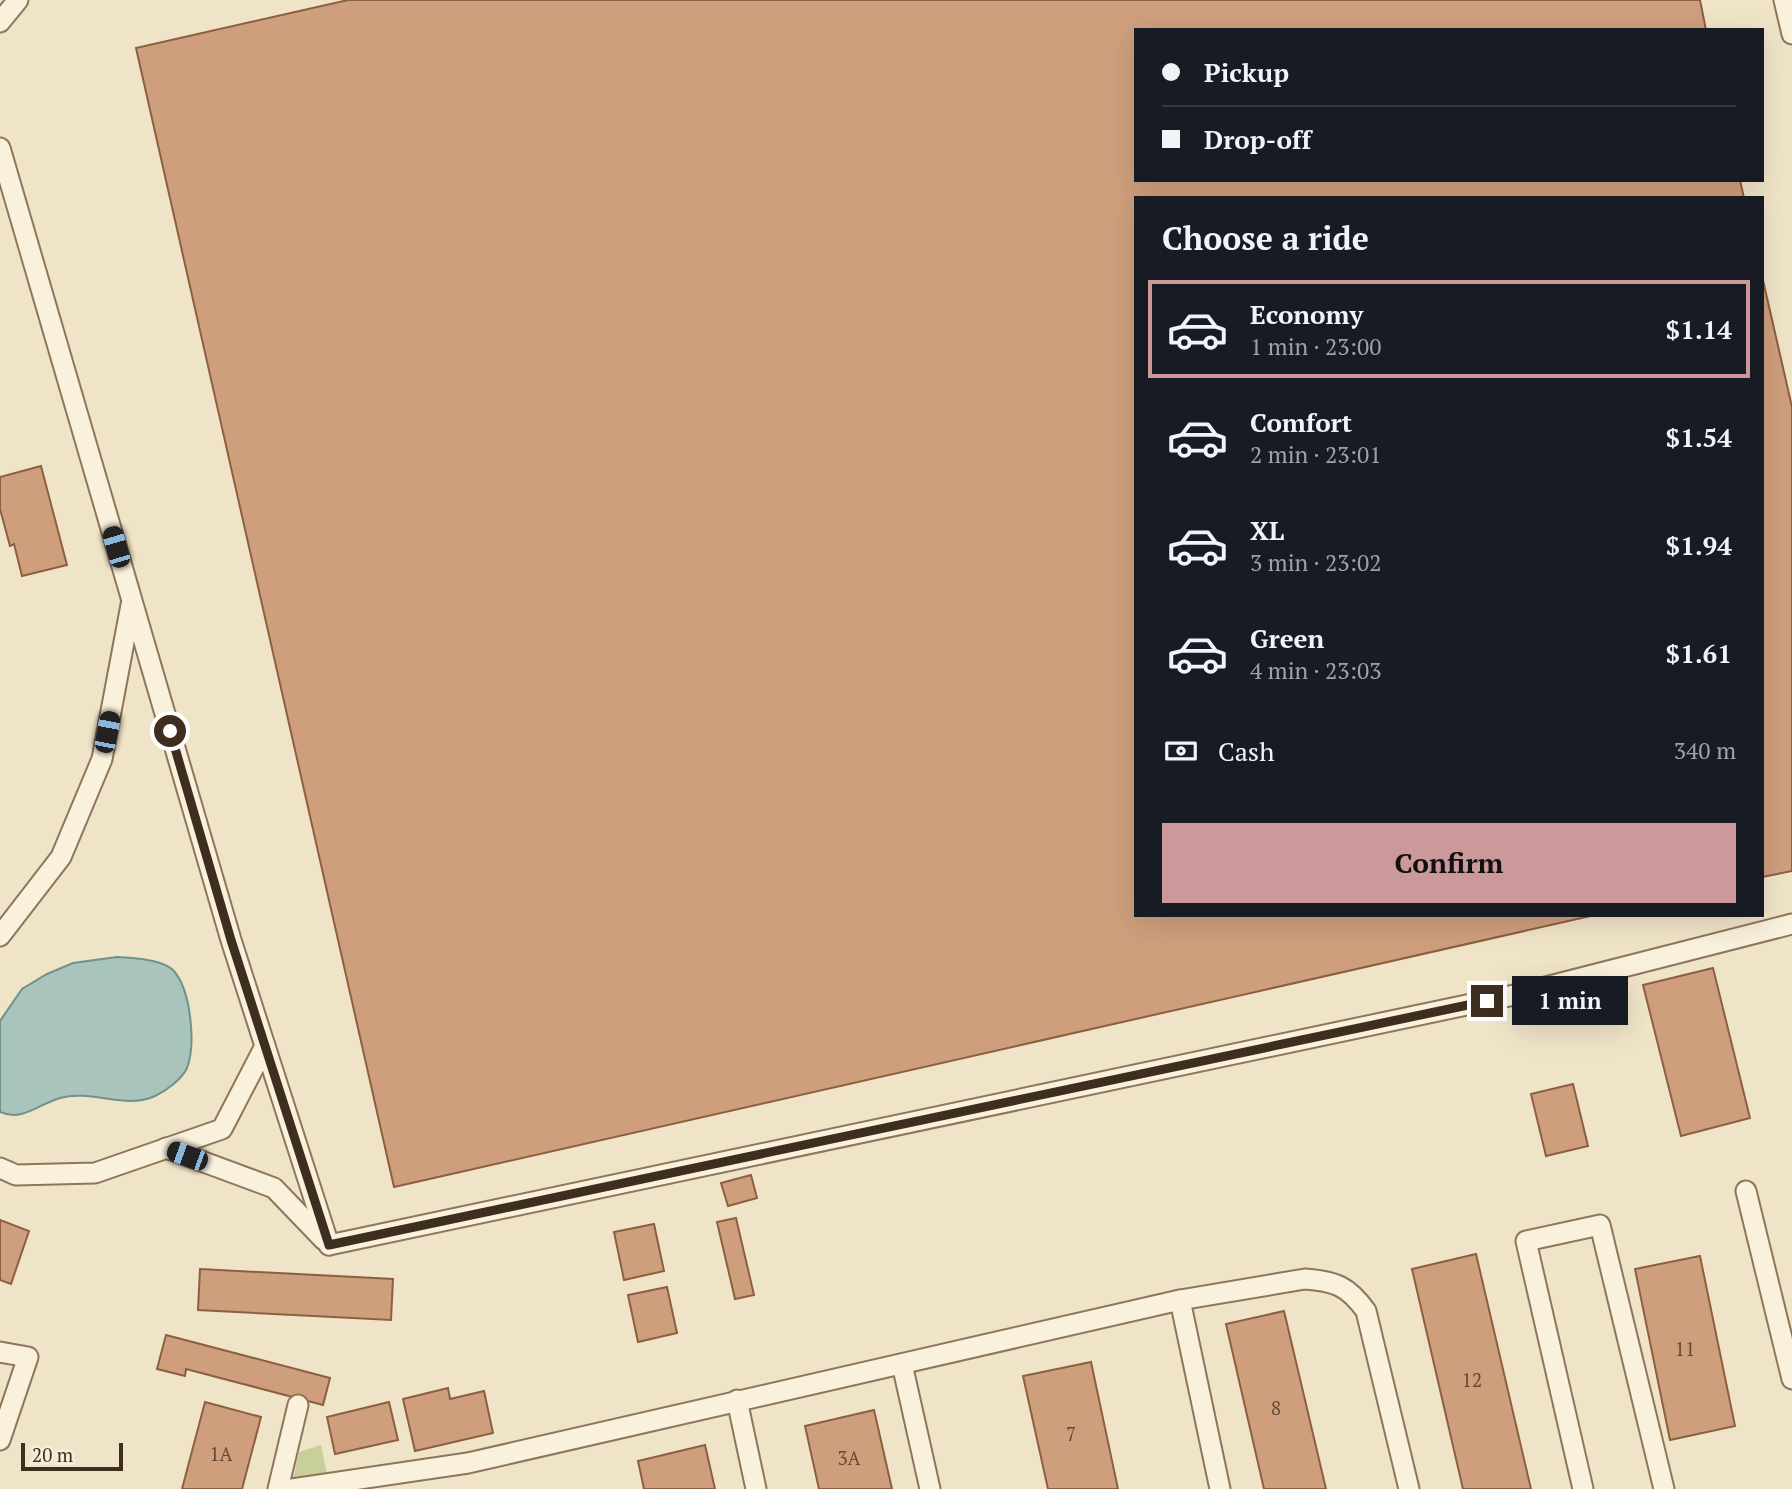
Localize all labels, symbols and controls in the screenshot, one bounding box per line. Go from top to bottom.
text: Pickup [1204,55,1289,89]
text: Drop-off [1204,122,1311,156]
text: Choose a ride [1162,217,1369,259]
text: Economy [1250,297,1363,331]
icon: car [1166,298,1229,361]
text: $1.14 [1666,312,1732,346]
text: 1 min · 23:00 [1250,331,1382,362]
text: Comfort [1250,405,1352,439]
icon: car [1166,406,1229,469]
text: $1.54 [1666,420,1732,454]
text: 2 min · 23:01 [1250,439,1382,470]
text: XL [1250,513,1284,547]
icon: car [1166,514,1229,577]
car [101,524,132,570]
text: $1.94 [1666,528,1732,562]
text: 3 min · 23:02 [1250,547,1382,578]
text: Green [1250,621,1324,655]
icon: car [1166,622,1229,685]
text: $1.61 [1666,636,1732,670]
text: 4 min · 23:03 [1250,655,1382,686]
car [93,709,122,755]
route start [154,715,186,747]
icon: cash [1162,732,1200,770]
text: Cash [1218,734,1274,768]
text: 340 m [1674,735,1736,766]
button: Confirm [1162,823,1736,903]
callout: 1 min [1512,976,1627,1026]
route end [1471,985,1503,1017]
text: 1 min [1539,985,1601,1016]
car [164,1139,211,1173]
house number: 11 [1675,1336,1695,1361]
house number: 12 [1462,1367,1482,1392]
house number: 8 [1271,1395,1281,1420]
house number: 7 [1066,1421,1076,1446]
scale bar [21,1440,122,1472]
house number: 1А [209,1441,233,1466]
text: 20 m [32,1442,73,1467]
house number: 3А [837,1445,861,1470]

